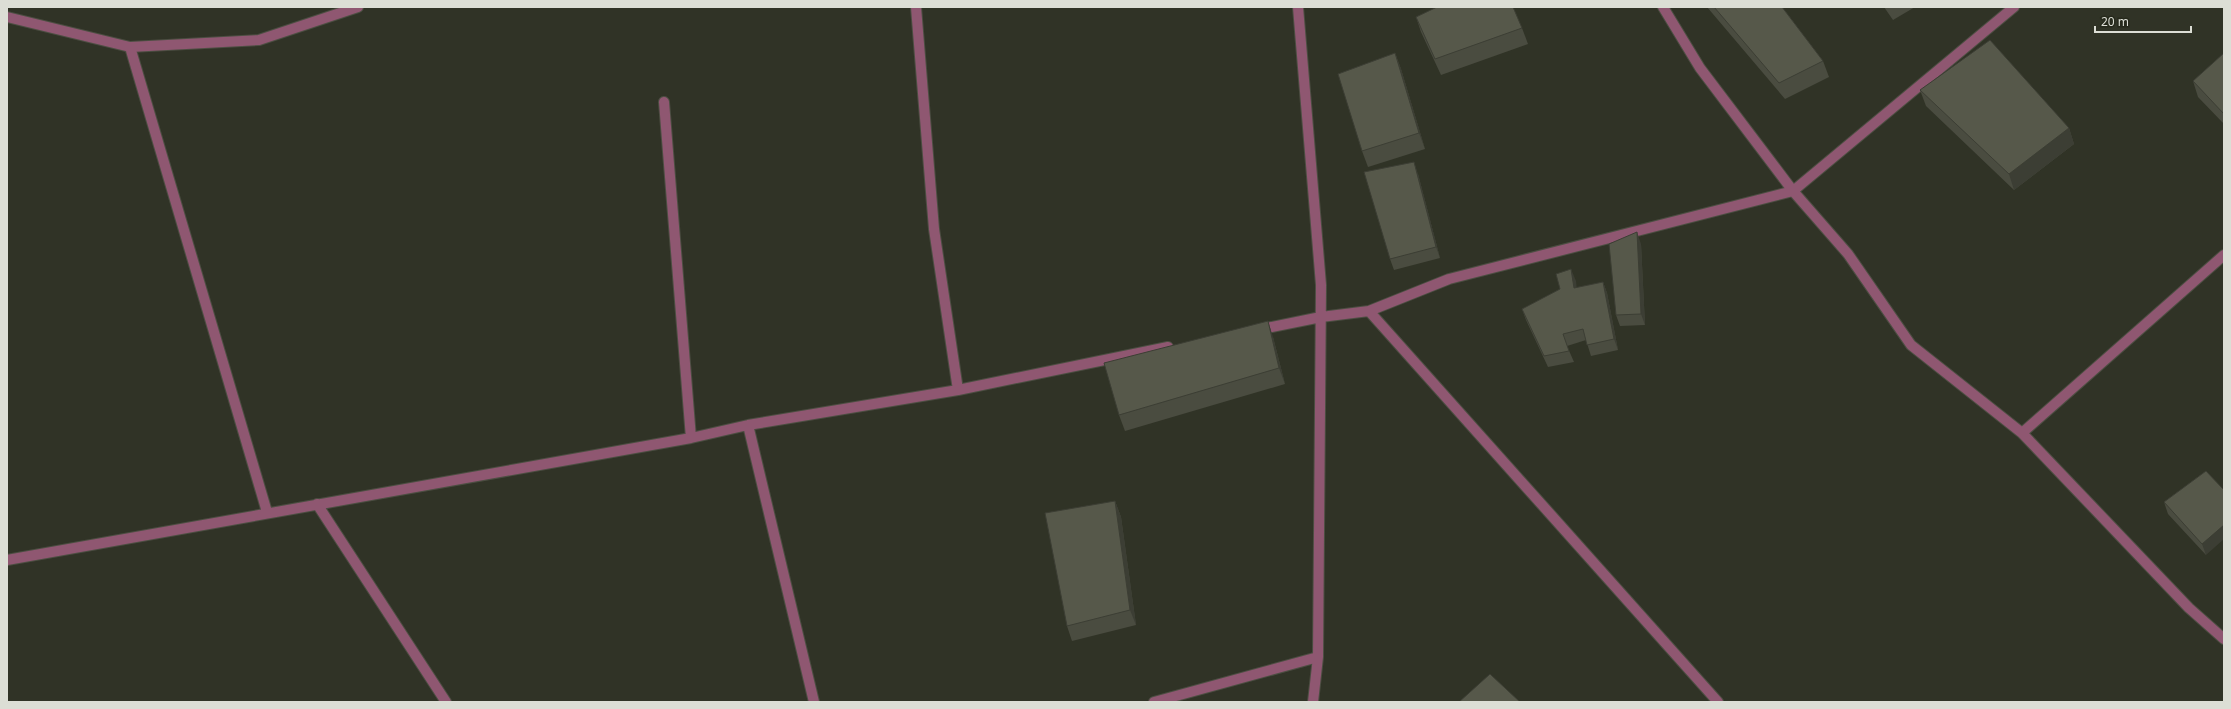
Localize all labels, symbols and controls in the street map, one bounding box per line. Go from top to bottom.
scale bar [2095,8,2191,34]
text: 20 m [2101,13,2129,30]

